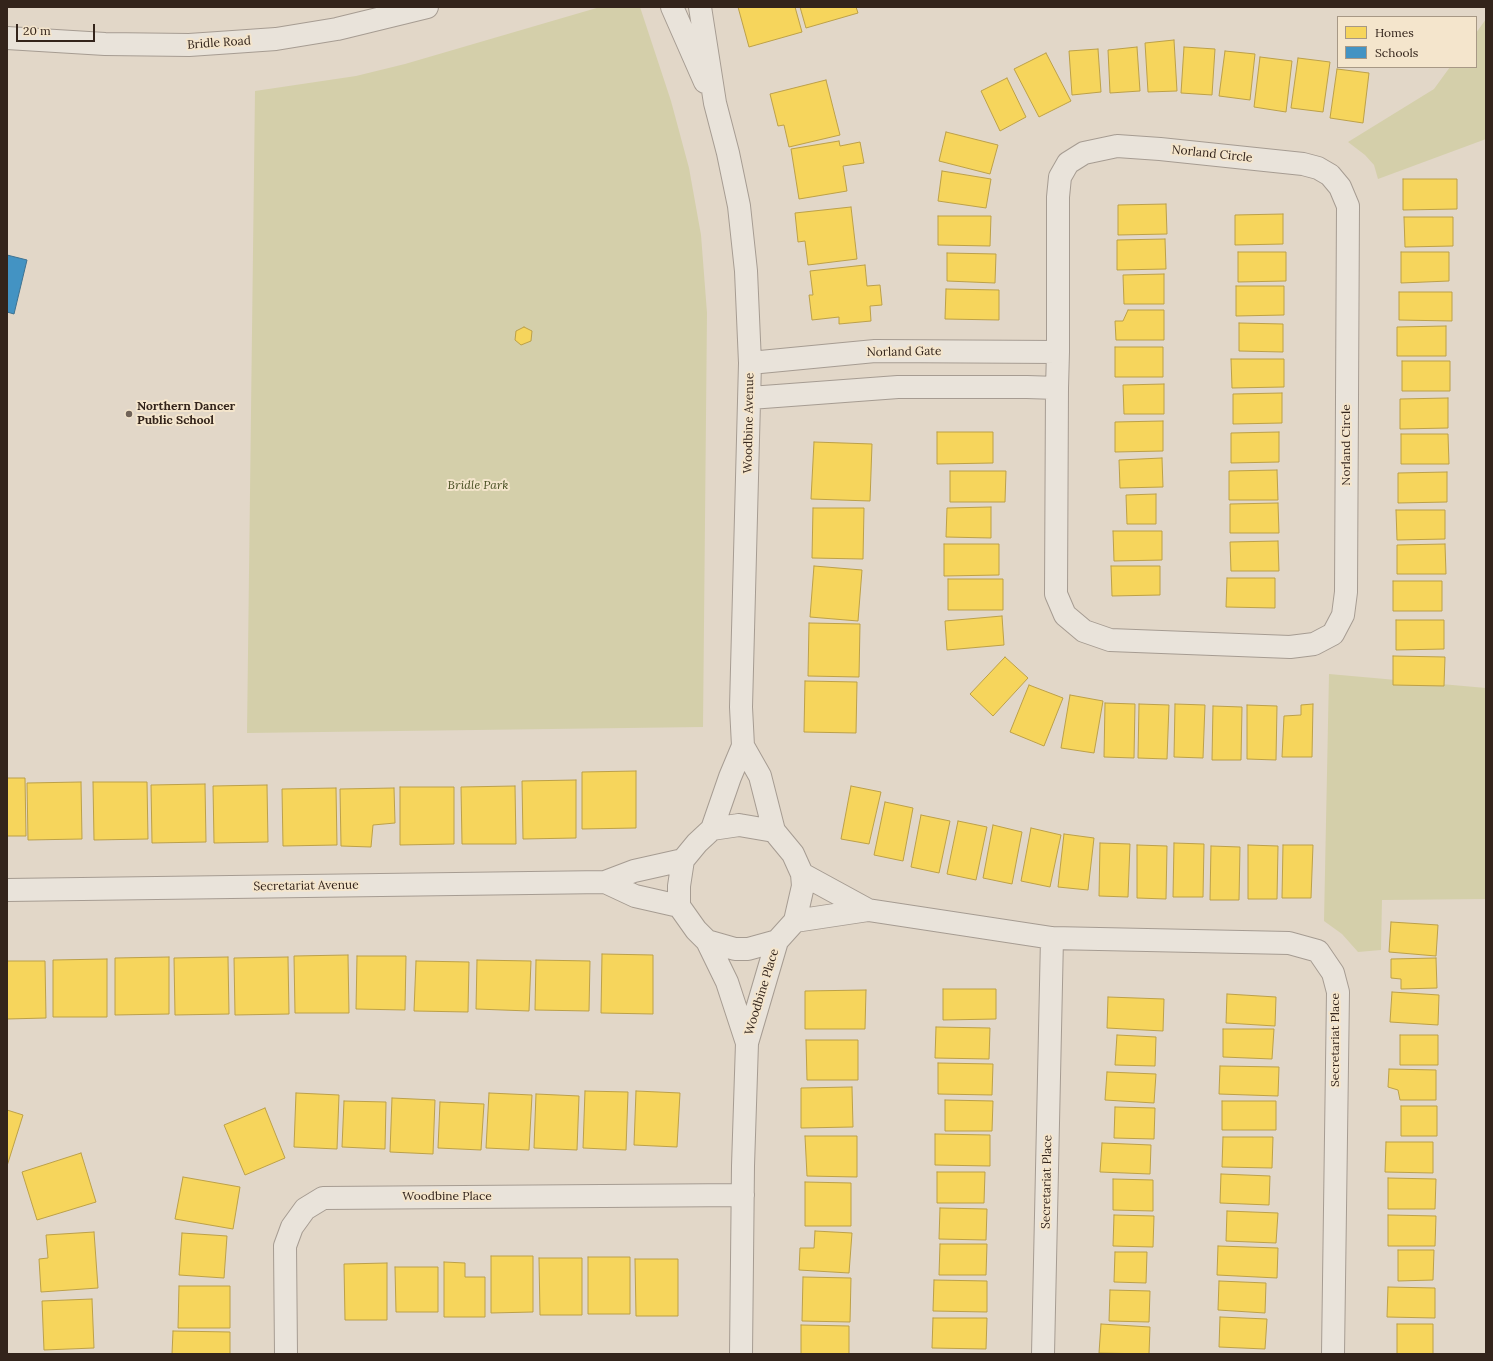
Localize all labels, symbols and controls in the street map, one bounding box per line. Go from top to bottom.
scale bar [18,16,97,42]
legend [1337,16,1477,68]
text: 20 m [23,23,51,38]
text: Homes [1375,25,1414,40]
street label: Bridle Road [187,34,251,52]
text: Schools [1375,45,1418,60]
street label: Norland Circle [1171,143,1253,165]
street label: Norland Gate [867,344,941,360]
street label: Woodbine Avenue [741,373,757,473]
place label: Northern Dancer Public School [137,400,235,428]
street label: Norland Circle [1340,404,1354,486]
marker: Northern Dancer Public School [124,409,134,419]
park label: Bridle Park [448,479,508,493]
street label: Secretariat Avenue [253,878,359,894]
street label: Woodbine Place [742,947,782,1037]
street label: Secretariat Place [1329,993,1343,1087]
street label: Secretariat Place [1039,1135,1055,1229]
street label: Woodbine Place [402,1190,492,1204]

